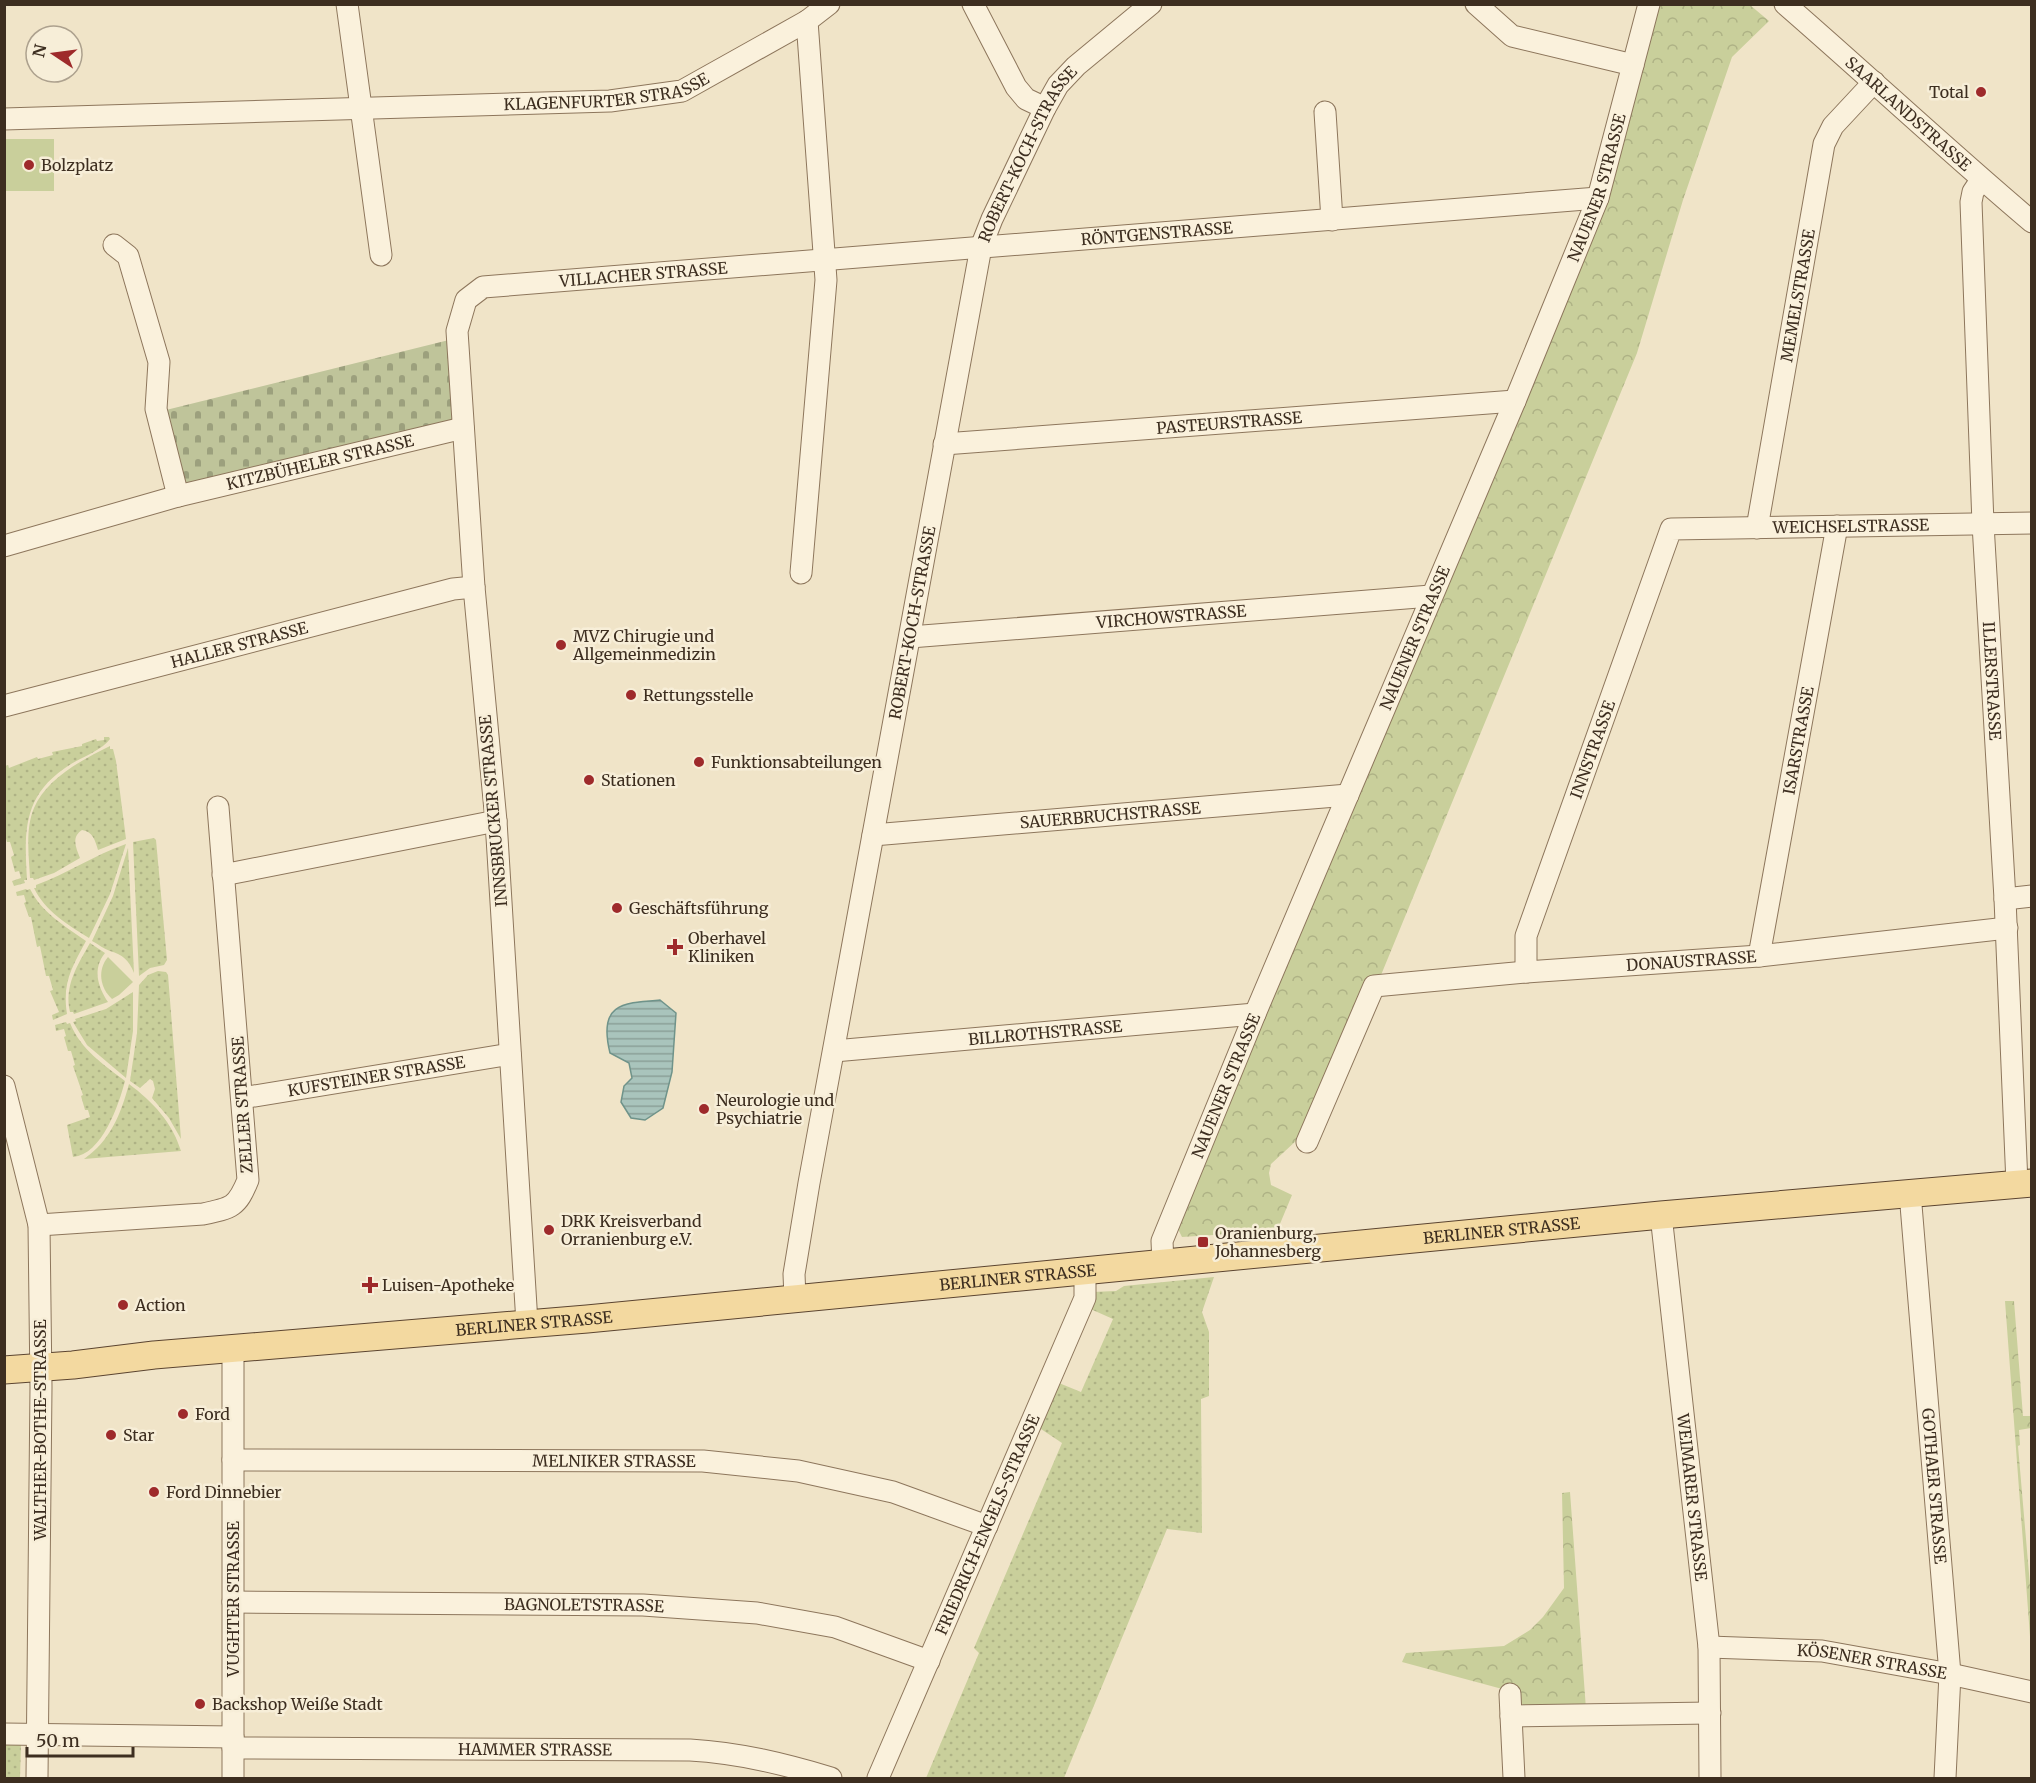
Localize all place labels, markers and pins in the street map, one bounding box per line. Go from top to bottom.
place label: Total [1929,82,1969,102]
marker: Total [1974,85,1988,99]
place label: Bolzplatz [41,155,113,175]
marker: Bolzplatz [22,158,36,172]
place label: MVZ Chirugie und Allgemeinmedizin [572,626,716,664]
marker: MVZ Chirugie und Allgemeinmedizin [554,638,568,652]
place label: Rettungsstelle [643,685,753,705]
marker: Rettungsstelle [624,688,638,702]
place label: Funktionsabteilungen [711,752,882,772]
marker: Funktionsabteilungen [692,755,706,769]
place label: Stationen [601,770,676,790]
marker: Stationen [582,773,596,787]
place label: Geschäftsführung [629,898,769,918]
marker: Geschäftsführung [610,901,624,915]
place label: Oberhavel Kliniken [688,928,766,966]
marker: Oberhavel Kliniken [666,938,684,956]
place label: Neurologie und Psychiatrie [716,1090,835,1128]
marker: Neurologie und Psychiatrie [697,1102,711,1116]
place label: DRK Kreisverband Orranienburg e.V. [561,1211,702,1249]
marker: DRK Kreisverband Orranienburg e.V. [542,1223,556,1237]
place label: Oranienburg, Johannesberg [1214,1223,1321,1261]
marker: Oranienburg, Johannesberg [1196,1235,1210,1249]
place label: Luisen-Apotheke [382,1275,514,1295]
marker: Luisen-Apotheke [363,1278,377,1292]
place label: Action [134,1295,186,1315]
marker: Action [116,1298,130,1312]
place label: Ford [195,1404,230,1424]
marker: Ford [176,1407,190,1421]
place label: Star [123,1425,155,1445]
marker: Star [104,1428,118,1442]
place label: Ford Dinnebier [166,1482,281,1502]
marker: Ford Dinnebier [147,1485,161,1499]
place label: Backshop Weiße Stadt [212,1694,383,1714]
marker: Backshop Weiße Stadt [193,1697,207,1711]

